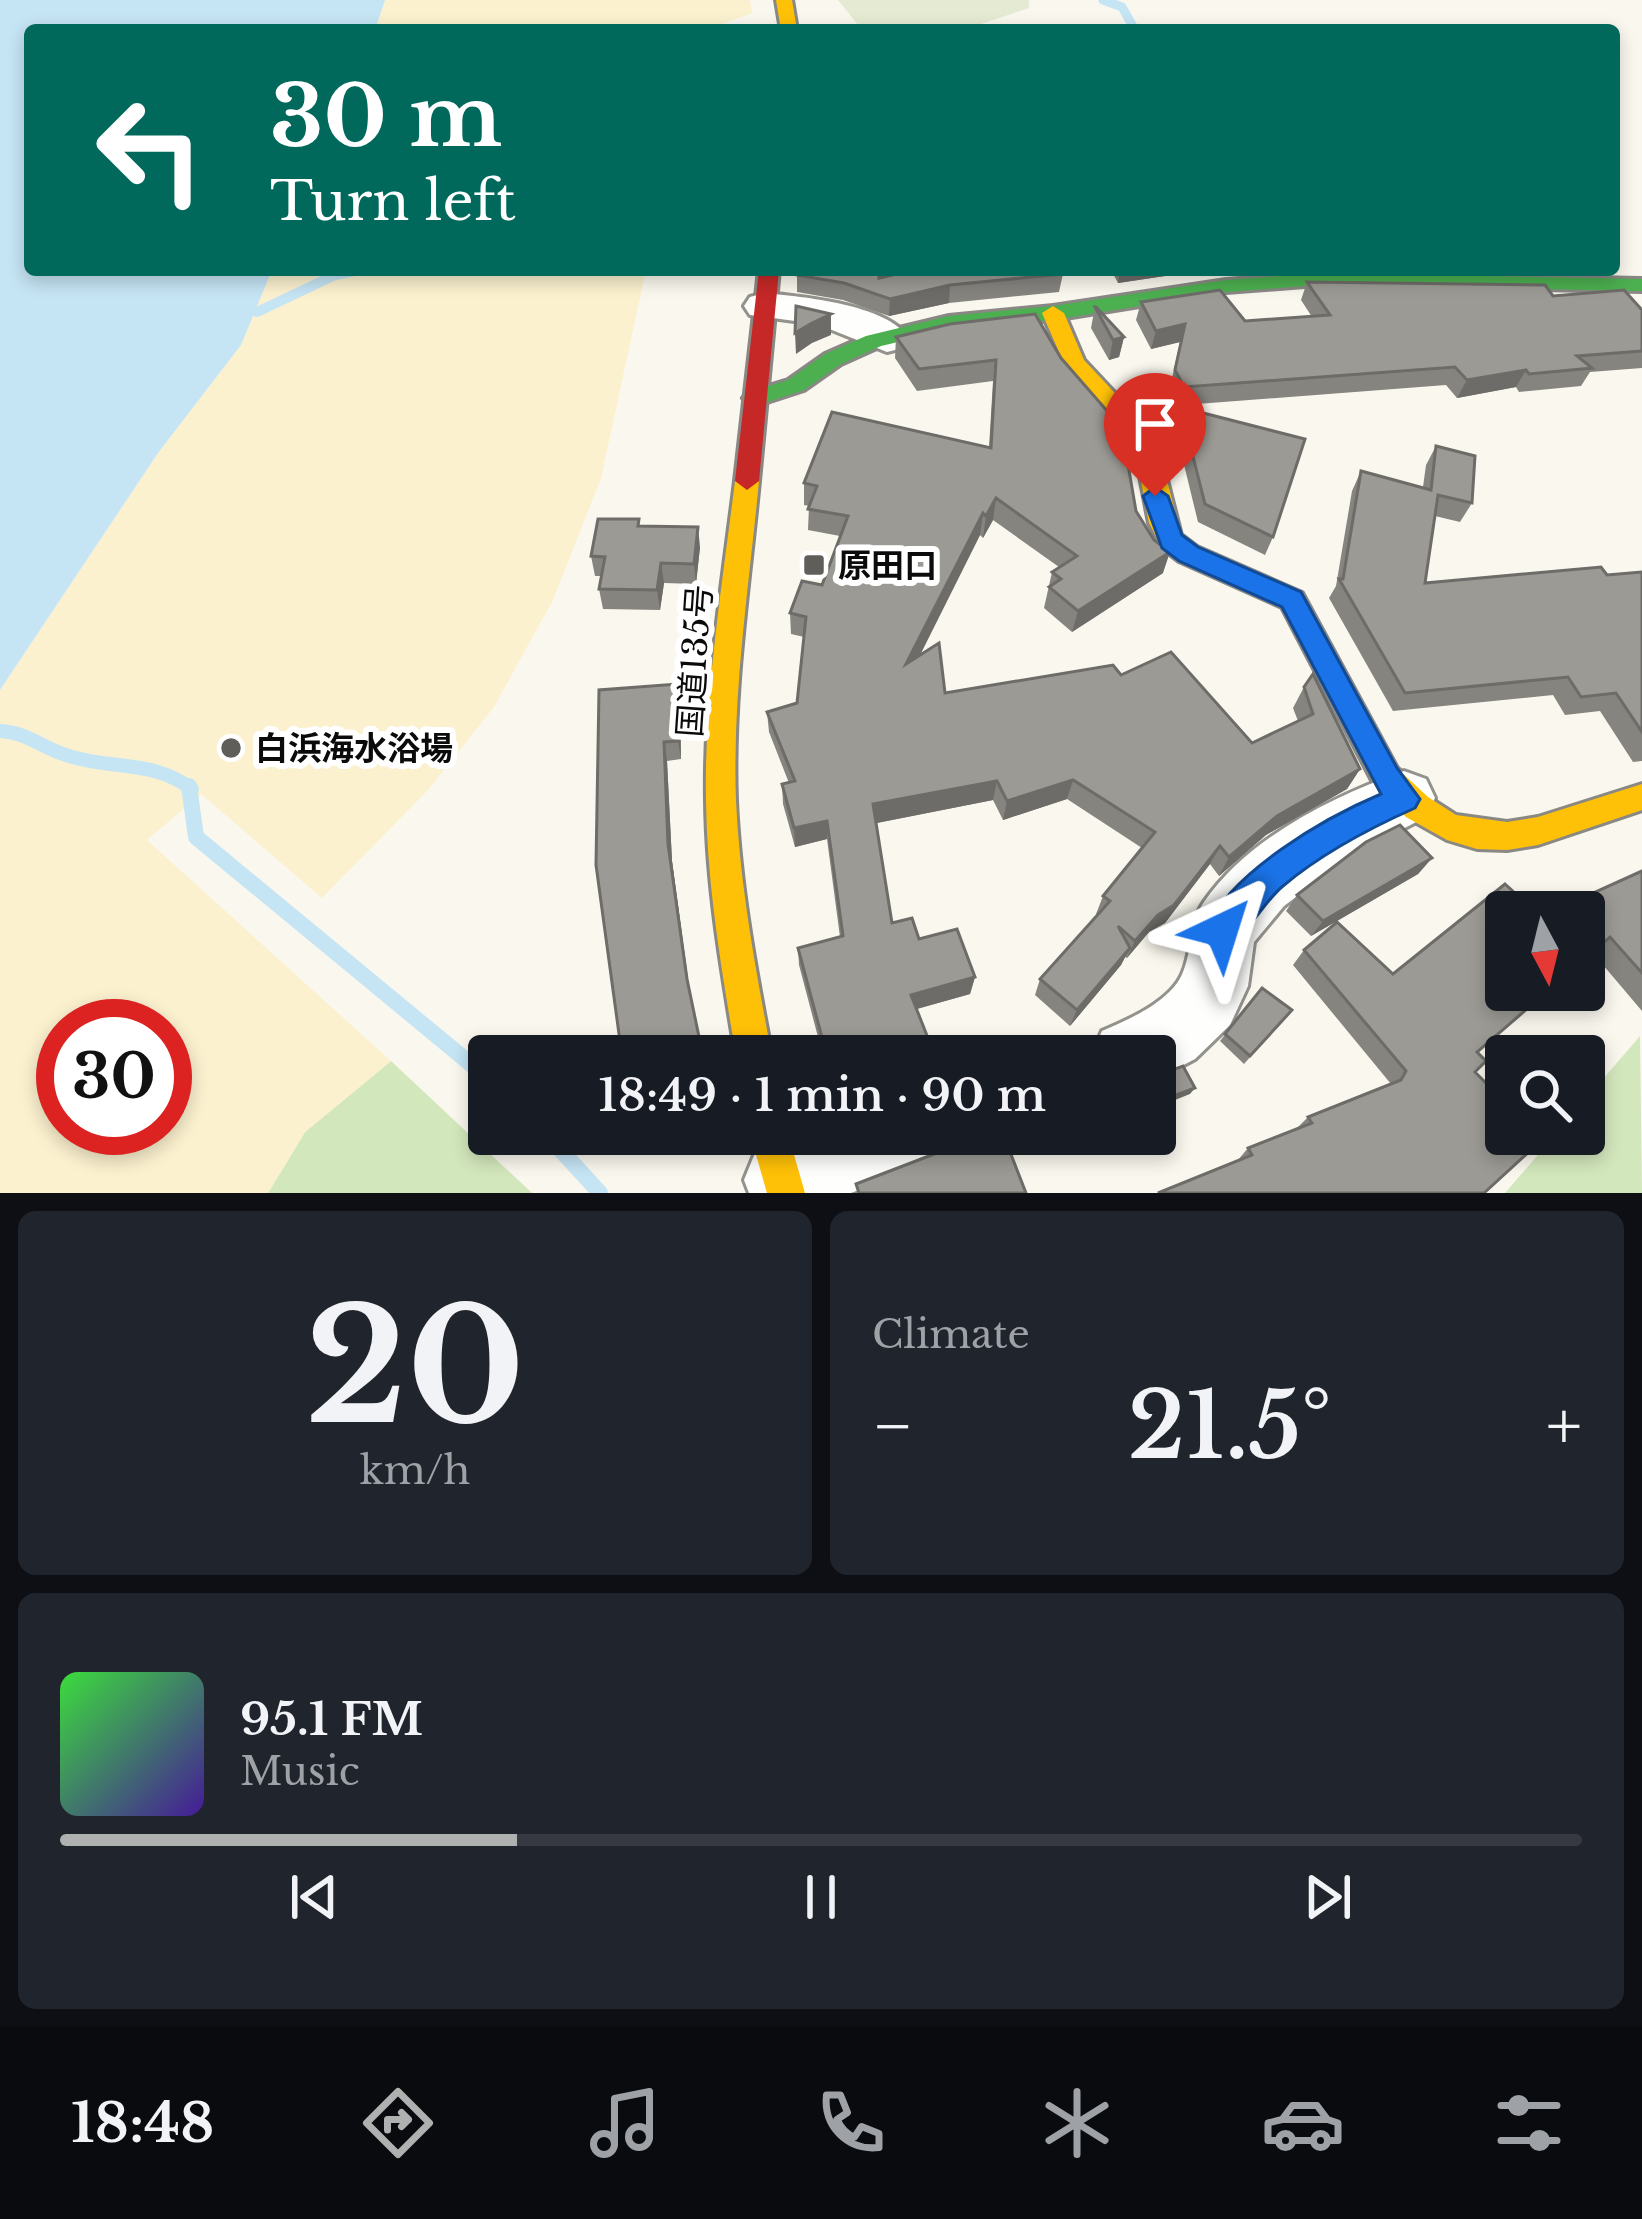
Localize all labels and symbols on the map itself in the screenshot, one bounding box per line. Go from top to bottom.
pin [1104,373,1206,496]
place label: 原田口 [838,545,937,586]
marker: 原田口 [801,552,827,578]
street label: 国道135号 [669,583,720,739]
place label: 白浜海水浴場 [255,728,453,769]
marker: 白浜海水浴場 [218,735,244,761]
position arrow [1159,867,1285,993]
north arrow [1485,891,1605,1011]
speed limit sign: 30 [36,999,192,1155]

